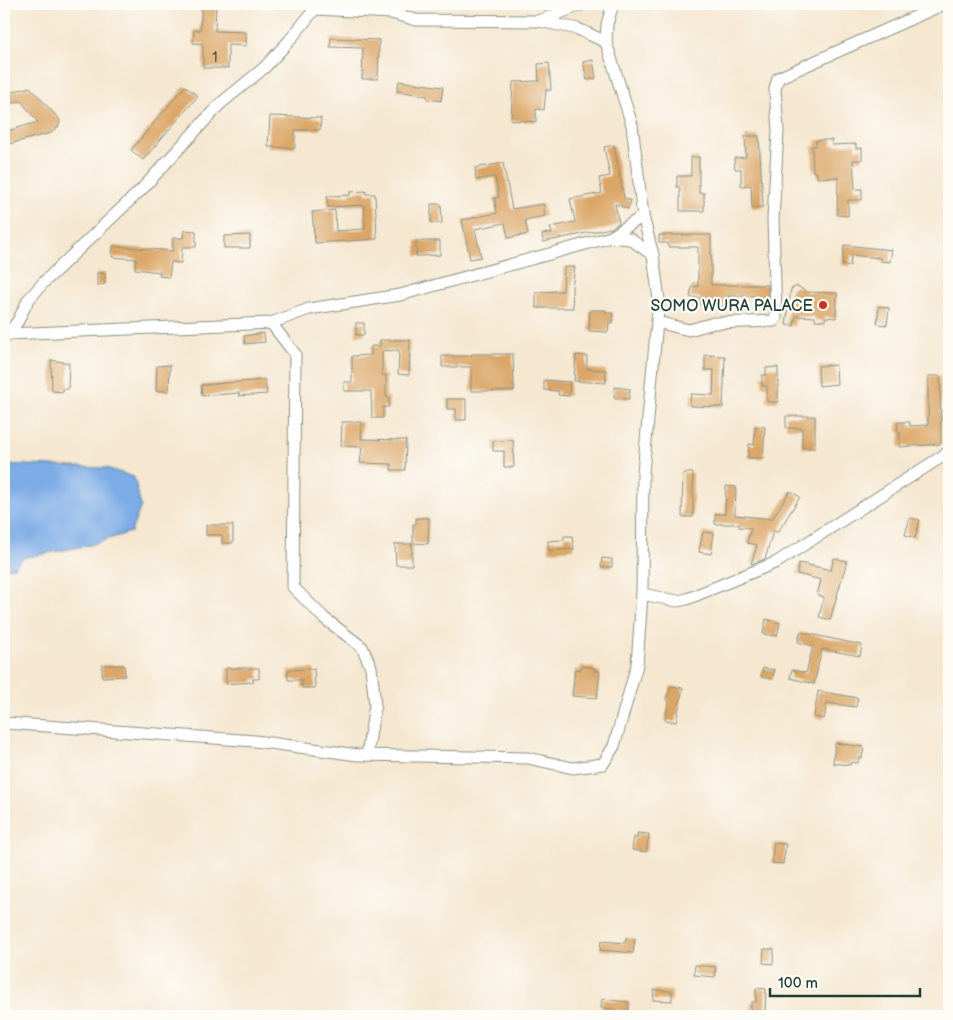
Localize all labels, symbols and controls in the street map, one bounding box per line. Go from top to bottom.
house number: 1 [212,49,218,66]
place label: SOMO WURA PALACE [650,297,813,316]
marker: SOMO WURA PALACE [817,299,829,311]
scale bar [770,965,920,997]
text: 100 m [778,974,818,993]

